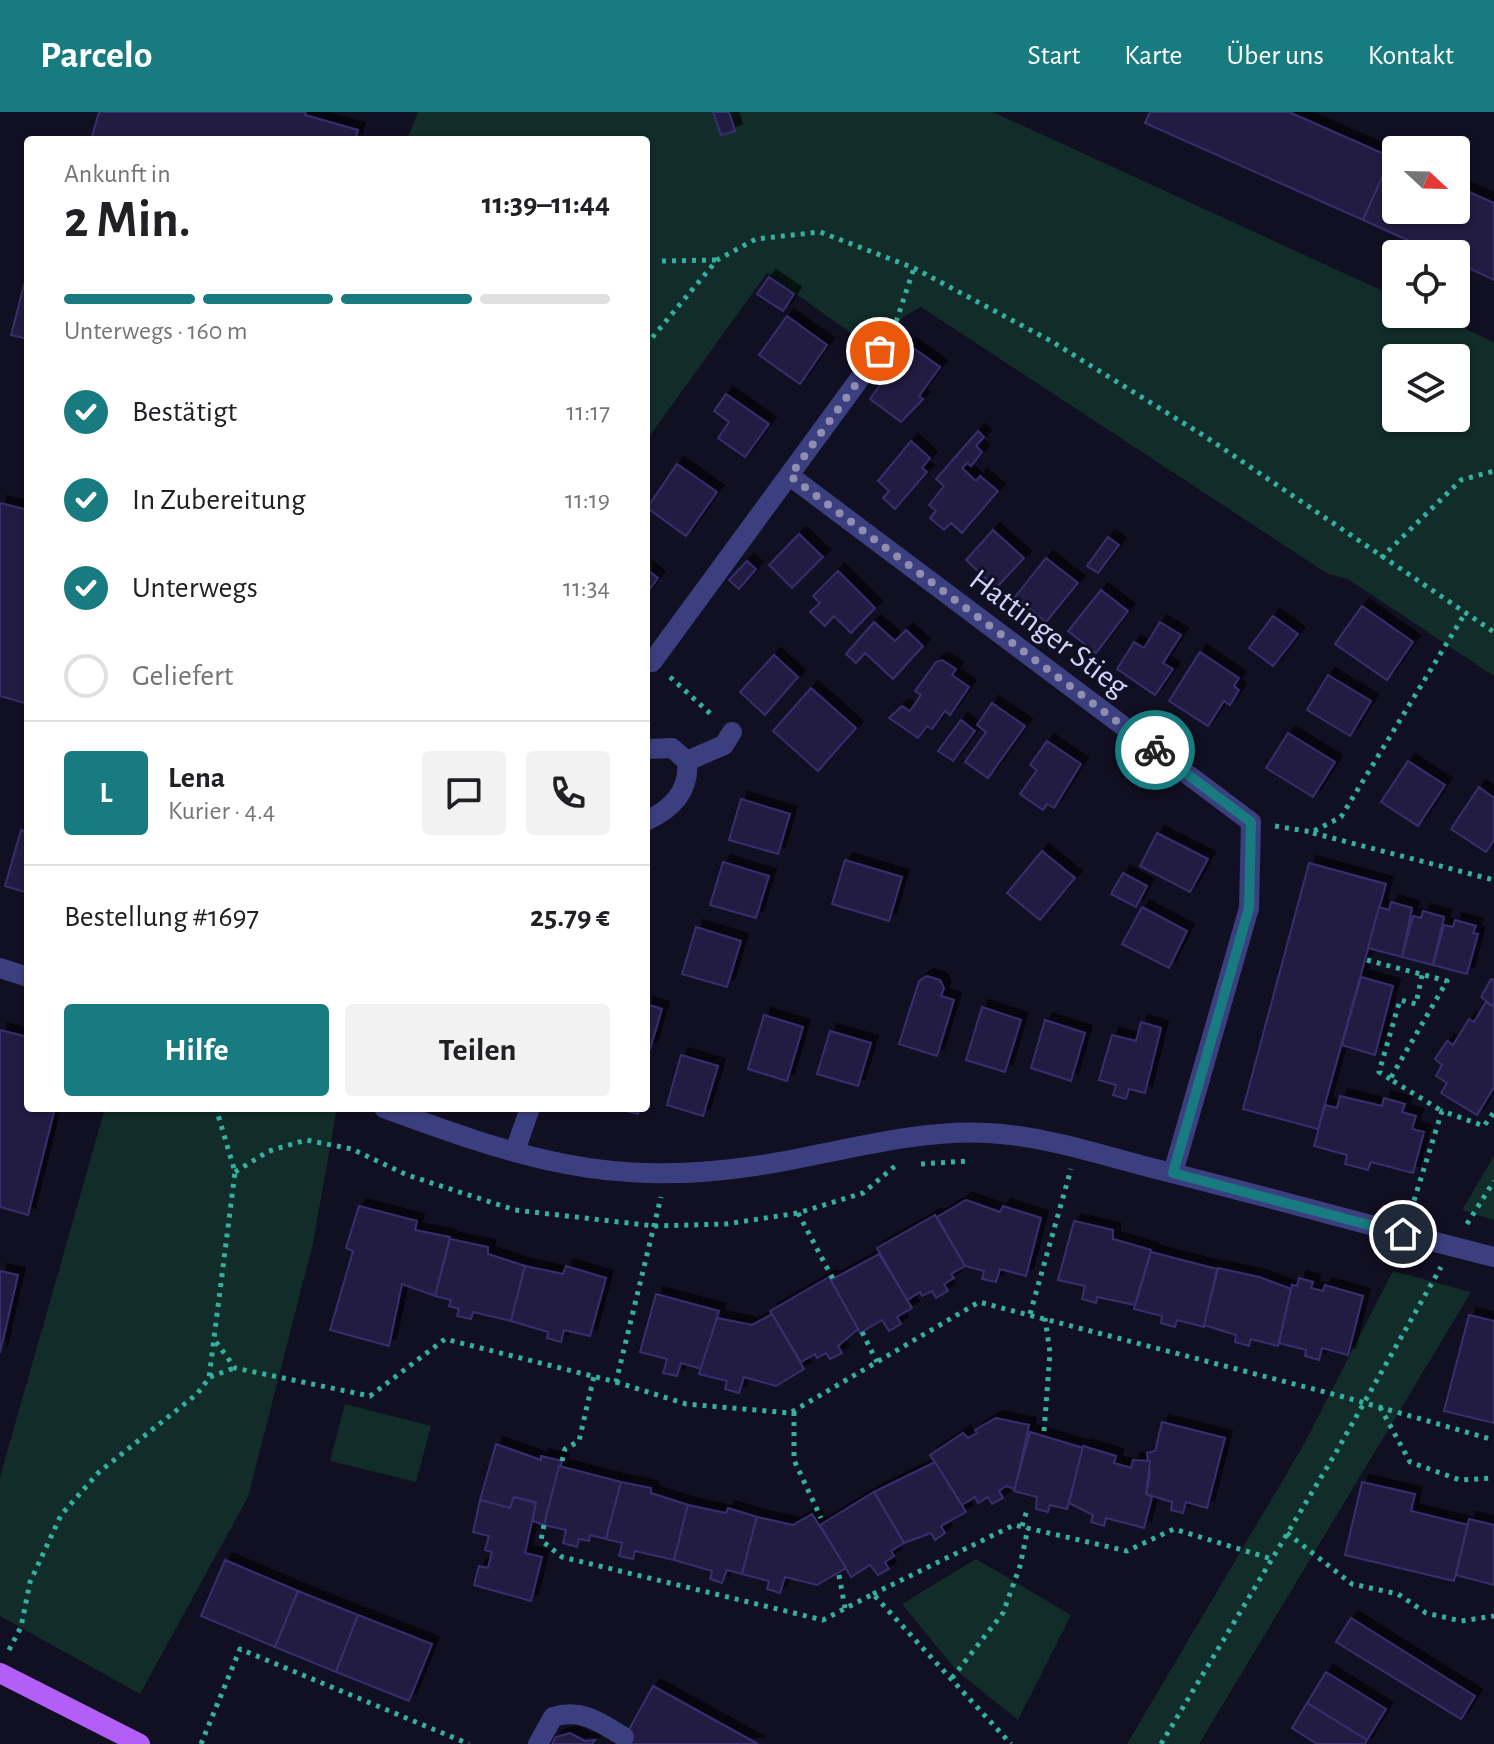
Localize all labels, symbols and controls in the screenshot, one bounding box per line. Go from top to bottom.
text: Parcelo [40,37,153,75]
text: Start [1028,42,1080,70]
text: Karte [1124,42,1183,70]
text: Über uns [1227,42,1324,70]
text: Kontakt [1368,42,1454,70]
north arrow [1382,136,1470,224]
map controls [1382,136,1470,432]
text: Ankunft in [64,161,171,187]
text: 11:39–11:44 [482,189,610,219]
text: 2 Min. [64,194,191,246]
button: locate [1382,240,1470,328]
pin [846,317,914,385]
text: Unterwegs · 160 m [64,318,247,344]
icon: bag [858,329,902,373]
button: layers [1382,344,1470,432]
icon: check [64,390,108,434]
text: Bestätigt [132,397,237,427]
text: 11:17 [566,399,610,425]
icon: check [64,478,108,522]
text: In Zubereitung [132,485,306,515]
text: 11:19 [565,487,610,513]
street label: Hattinger Stieg [964,563,1135,703]
icon: check [64,566,108,610]
text: Unterwegs [132,573,258,603]
text: 11:34 [563,575,610,601]
text: Geliefert [132,661,233,691]
courier [1115,710,1195,790]
icon: bike [1133,728,1177,772]
button: chat [422,751,506,835]
button: phone [526,751,610,835]
text: Lena [168,763,225,793]
text: L [100,778,113,808]
text: Kurier · 4.4 [168,798,275,824]
text: Bestellung #1697 [64,902,259,932]
text: 25.79 € [530,902,610,932]
button: Hilfe [64,1004,329,1096]
button: Teilen [345,1004,610,1096]
pin [1369,1200,1437,1268]
icon: home [1381,1212,1425,1256]

